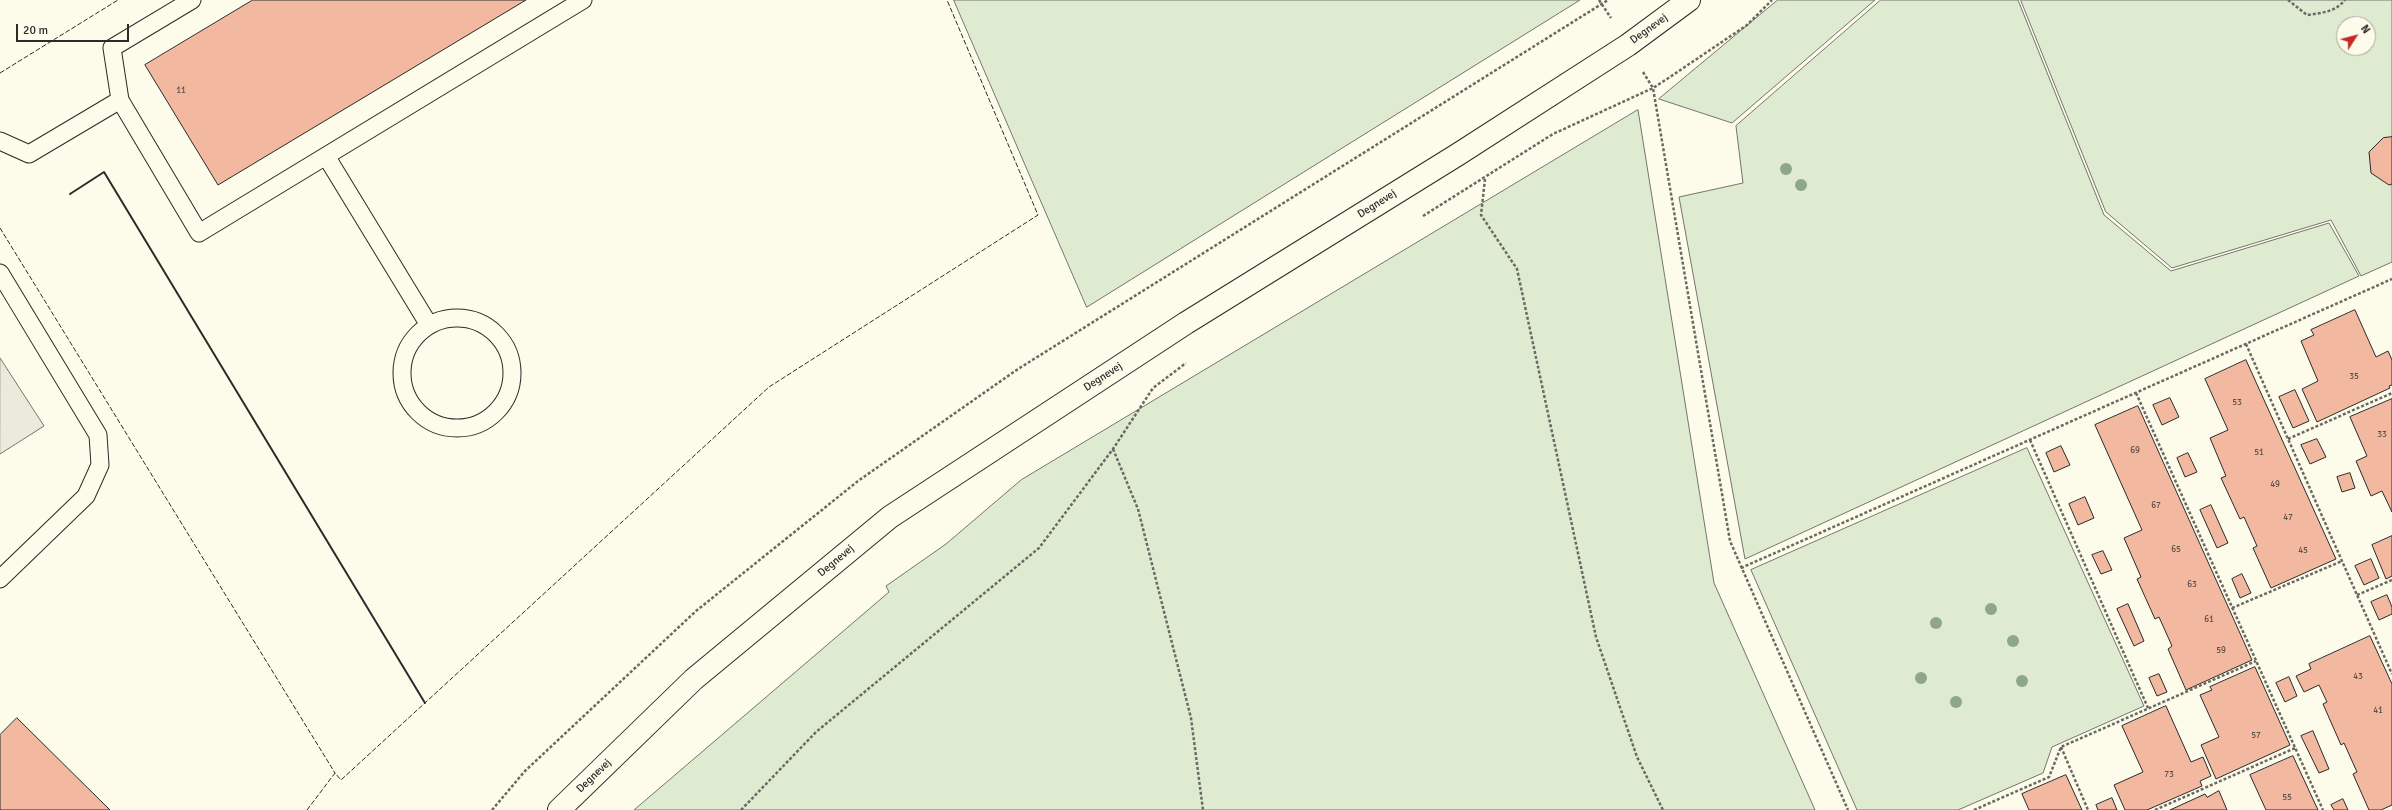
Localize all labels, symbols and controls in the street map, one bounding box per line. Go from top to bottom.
street label: Degnevej [1628,11,1670,47]
scale bar [18,16,131,42]
north arrow [2336,16,2376,56]
text: N [2358,22,2373,36]
text: 20 m [23,23,48,38]
house number: 11 [176,86,186,96]
street label: Degnevej [1355,187,1399,221]
street label: Degnevej [1081,360,1125,394]
house number: 35 [2349,372,2359,382]
house number: 53 [2232,398,2242,408]
house number: 33 [2377,430,2387,440]
house number: 69 [2130,446,2140,456]
house number: 51 [2254,448,2264,458]
house number: 49 [2270,480,2280,490]
house number: 67 [2151,501,2161,511]
house number: 47 [2283,513,2293,523]
street label: Degnevej [815,542,857,580]
house number: 65 [2171,545,2181,555]
house number: 45 [2298,546,2308,556]
house number: 63 [2187,580,2197,590]
house number: 61 [2204,615,2214,625]
house number: 59 [2216,646,2226,656]
house number: 43 [2353,672,2363,682]
house number: 41 [2373,706,2383,716]
house number: 57 [2251,731,2261,741]
street label: Degnevej [574,756,614,796]
house number: 73 [2164,770,2174,780]
house number: 55 [2282,793,2292,803]

